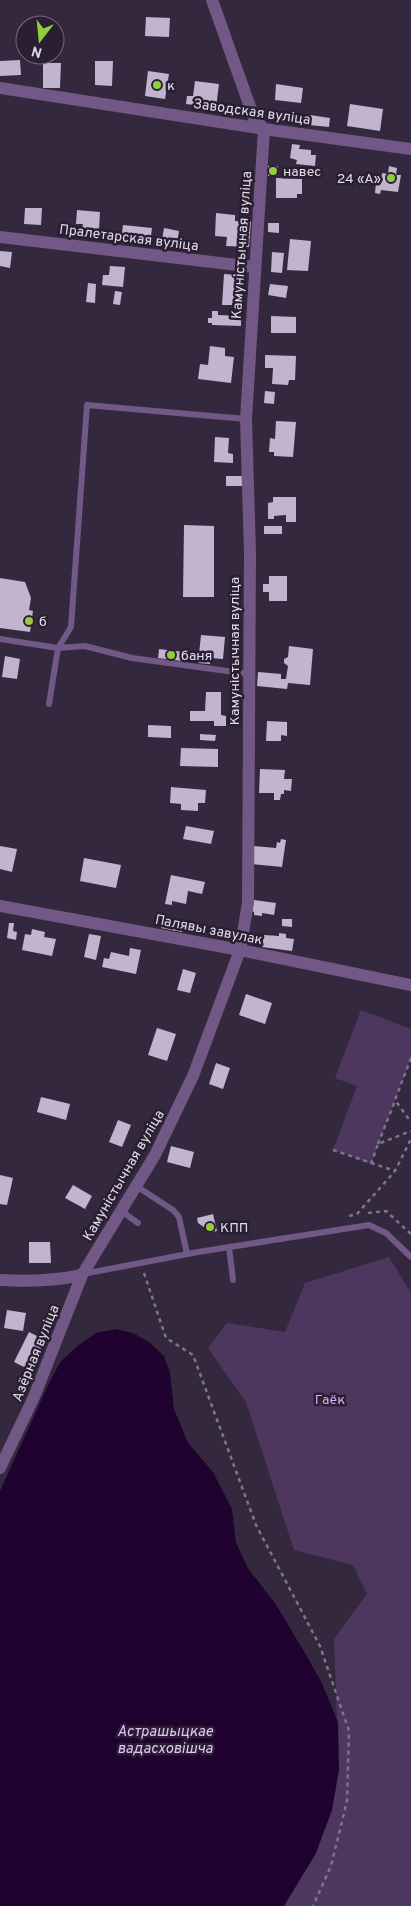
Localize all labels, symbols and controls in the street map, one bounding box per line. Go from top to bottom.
north arrow [15,15,65,65]
text: N [30,41,44,61]
place label: к [167,78,175,95]
marker: к [151,79,163,91]
street label: Заводская вуліца [192,96,312,129]
place label: навес [283,164,321,181]
marker: навес [267,165,279,177]
street label: Камуністычная вуліца [229,171,256,320]
place label: 24 «А» [337,171,381,188]
marker: 24 «А» [385,172,397,184]
street label: Пралетарская вуліца [58,222,199,255]
street label: Камуністычная вуліца [227,577,244,725]
place label: б [39,614,47,631]
marker: б [23,615,35,627]
place label: баня [181,648,212,665]
marker: баня [165,649,177,661]
street label: Палявы завулак [153,912,264,949]
street label: Камуністычная вуліца [80,1107,169,1244]
place label: КПП [220,1220,248,1237]
marker: КПП [204,1221,216,1233]
street label: Азёрная вуліца [9,1303,64,1404]
park label: Гаёк [315,1392,345,1409]
water label: Астрашыцкае вадасховішча [117,1723,213,1759]

